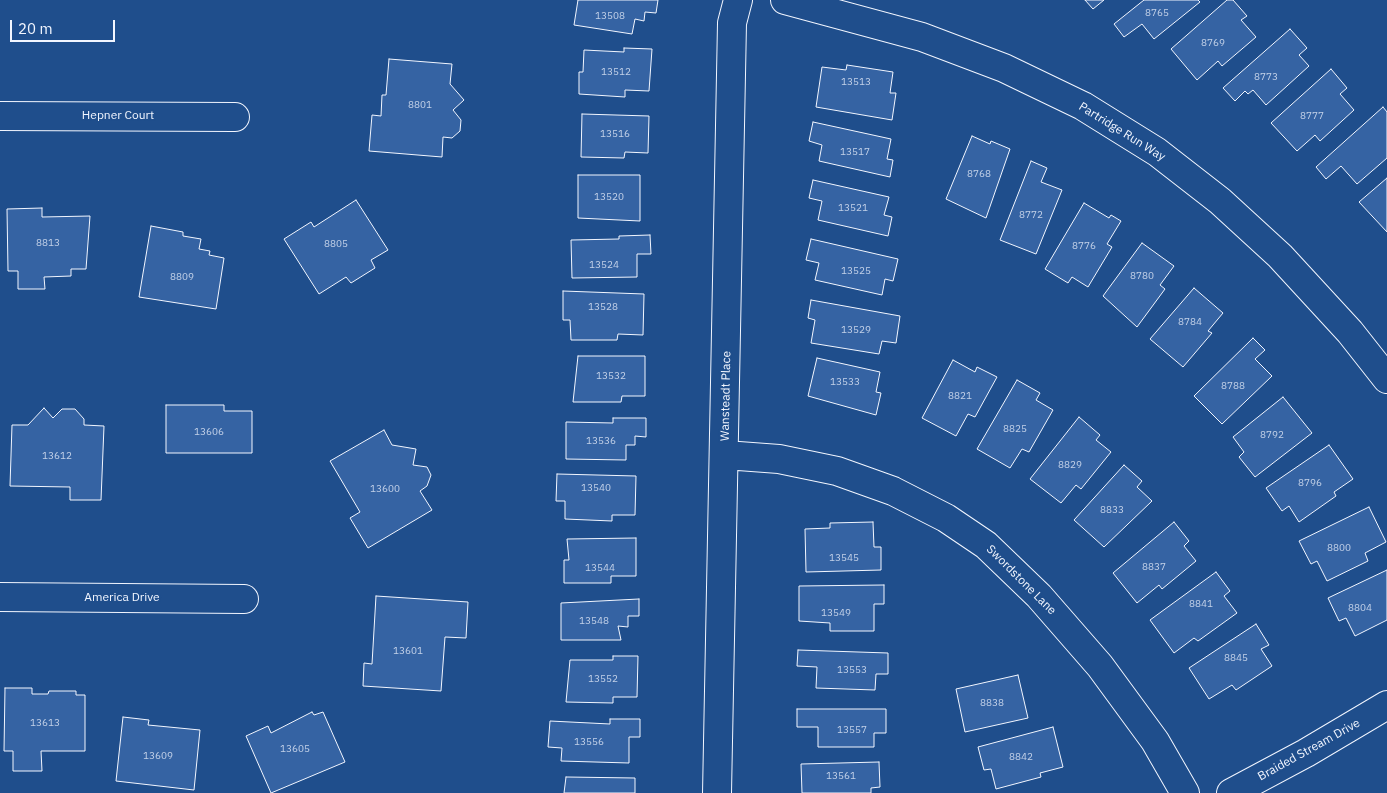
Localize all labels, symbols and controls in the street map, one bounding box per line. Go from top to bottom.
house number: 8765 [1145,7,1169,19]
scale bar [12,10,118,42]
house number: 13508 [595,10,625,22]
text: 20 m [18,19,53,38]
house number: 8769 [1201,37,1225,49]
house number: 13512 [601,66,631,78]
house number: 8773 [1254,71,1278,83]
house number: 13513 [841,76,871,88]
house number: 8801 [408,99,432,111]
street label: Partridge Run Way [1076,100,1168,164]
street label: Hepner Court [82,109,154,123]
house number: 8777 [1300,110,1324,122]
house number: 13516 [600,128,630,140]
house number: 13517 [840,146,870,158]
house number: 8768 [967,168,991,180]
house number: 13520 [594,191,624,203]
house number: 13521 [838,202,868,214]
house number: 8772 [1019,209,1043,221]
house number: 8813 [36,237,60,249]
house number: 8805 [324,238,348,250]
house number: 8776 [1072,240,1096,252]
house number: 13524 [589,259,619,271]
house number: 13525 [841,265,871,277]
house number: 8780 [1130,270,1154,282]
house number: 8809 [170,271,194,283]
house number: 13528 [588,301,618,313]
house number: 8784 [1178,316,1202,328]
house number: 13529 [841,324,871,336]
street label: Wansteadt Place [718,351,734,441]
house number: 13532 [596,370,626,382]
house number: 13533 [830,376,860,388]
house number: 8788 [1221,380,1245,392]
house number: 8821 [948,390,972,402]
house number: 8825 [1003,423,1027,435]
house number: 13606 [194,426,224,438]
house number: 8792 [1260,429,1284,441]
house number: 13536 [586,435,616,447]
house number: 13612 [42,450,72,462]
house number: 8829 [1058,459,1082,471]
house number: 8796 [1298,477,1322,489]
house number: 13540 [581,482,611,494]
house number: 13600 [370,483,400,495]
house number: 8833 [1100,504,1124,516]
street label: Swordstone Lane [983,542,1059,618]
house number: 8800 [1327,542,1351,554]
house number: 13545 [829,552,859,564]
house number: 8837 [1142,561,1166,573]
house number: 13544 [585,562,615,574]
street label: America Drive [84,591,160,605]
house number: 8841 [1189,598,1213,610]
house number: 8804 [1348,602,1372,614]
house number: 13549 [821,607,851,619]
house number: 13548 [579,615,609,627]
house number: 13601 [393,645,423,657]
house number: 8845 [1224,652,1248,664]
house number: 13553 [837,664,867,676]
house number: 13552 [588,673,618,685]
house number: 8838 [980,697,1004,709]
street label: Braided Stream Drive [1255,716,1363,784]
house number: 13613 [30,717,60,729]
house number: 13557 [837,724,867,736]
house number: 13556 [574,736,604,748]
house number: 13605 [280,743,310,755]
house number: 13609 [143,750,173,762]
house number: 8842 [1009,751,1033,763]
house number: 13561 [826,770,856,782]

